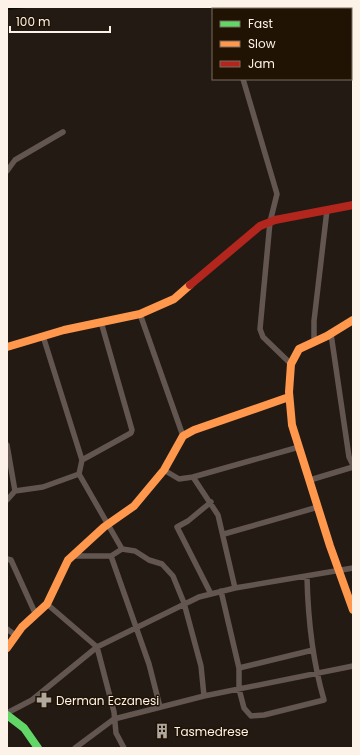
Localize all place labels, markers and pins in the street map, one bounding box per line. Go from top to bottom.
pharmacy icon: Derman Eczanesi [35,691,53,709]
place label: Derman Eczanesi [56,692,159,709]
building icon: Tasmedrese [153,722,171,740]
place label: Tasmedrese [174,723,248,740]

